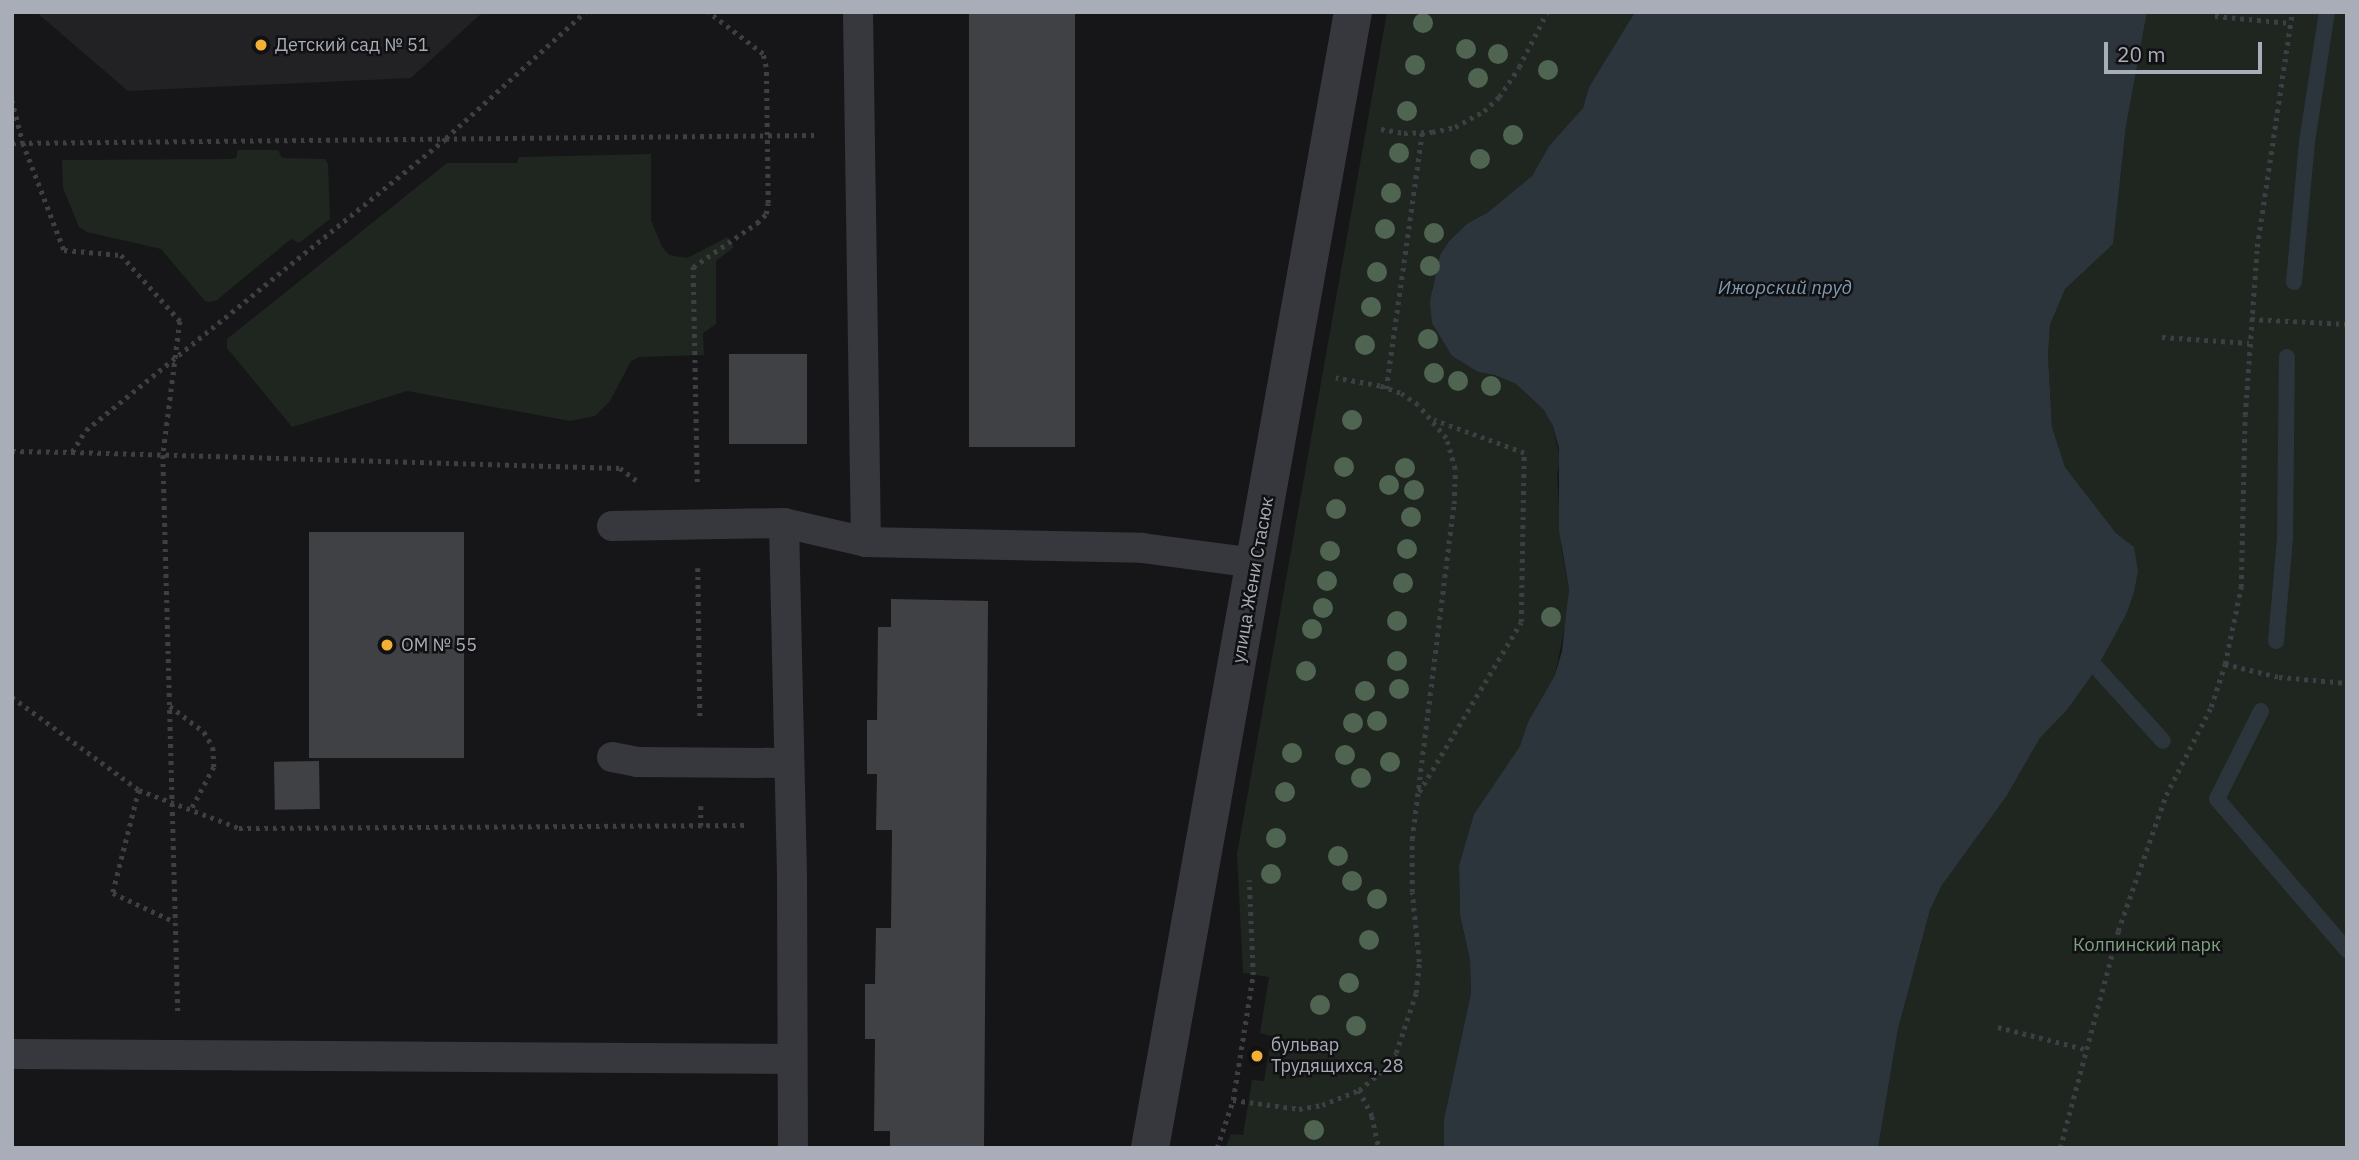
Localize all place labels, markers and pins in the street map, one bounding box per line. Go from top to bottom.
place label: Детский сад № 51 [275,34,429,56]
marker: Детский сад № 51 [253,37,269,53]
place label: ОМ № 55 [401,634,477,656]
marker: ОМ № 55 [379,637,395,653]
place label: бульвар Трудящихся, 28 [1271,1035,1404,1078]
marker: бульвар Трудящихся, 28 [1249,1048,1265,1064]

